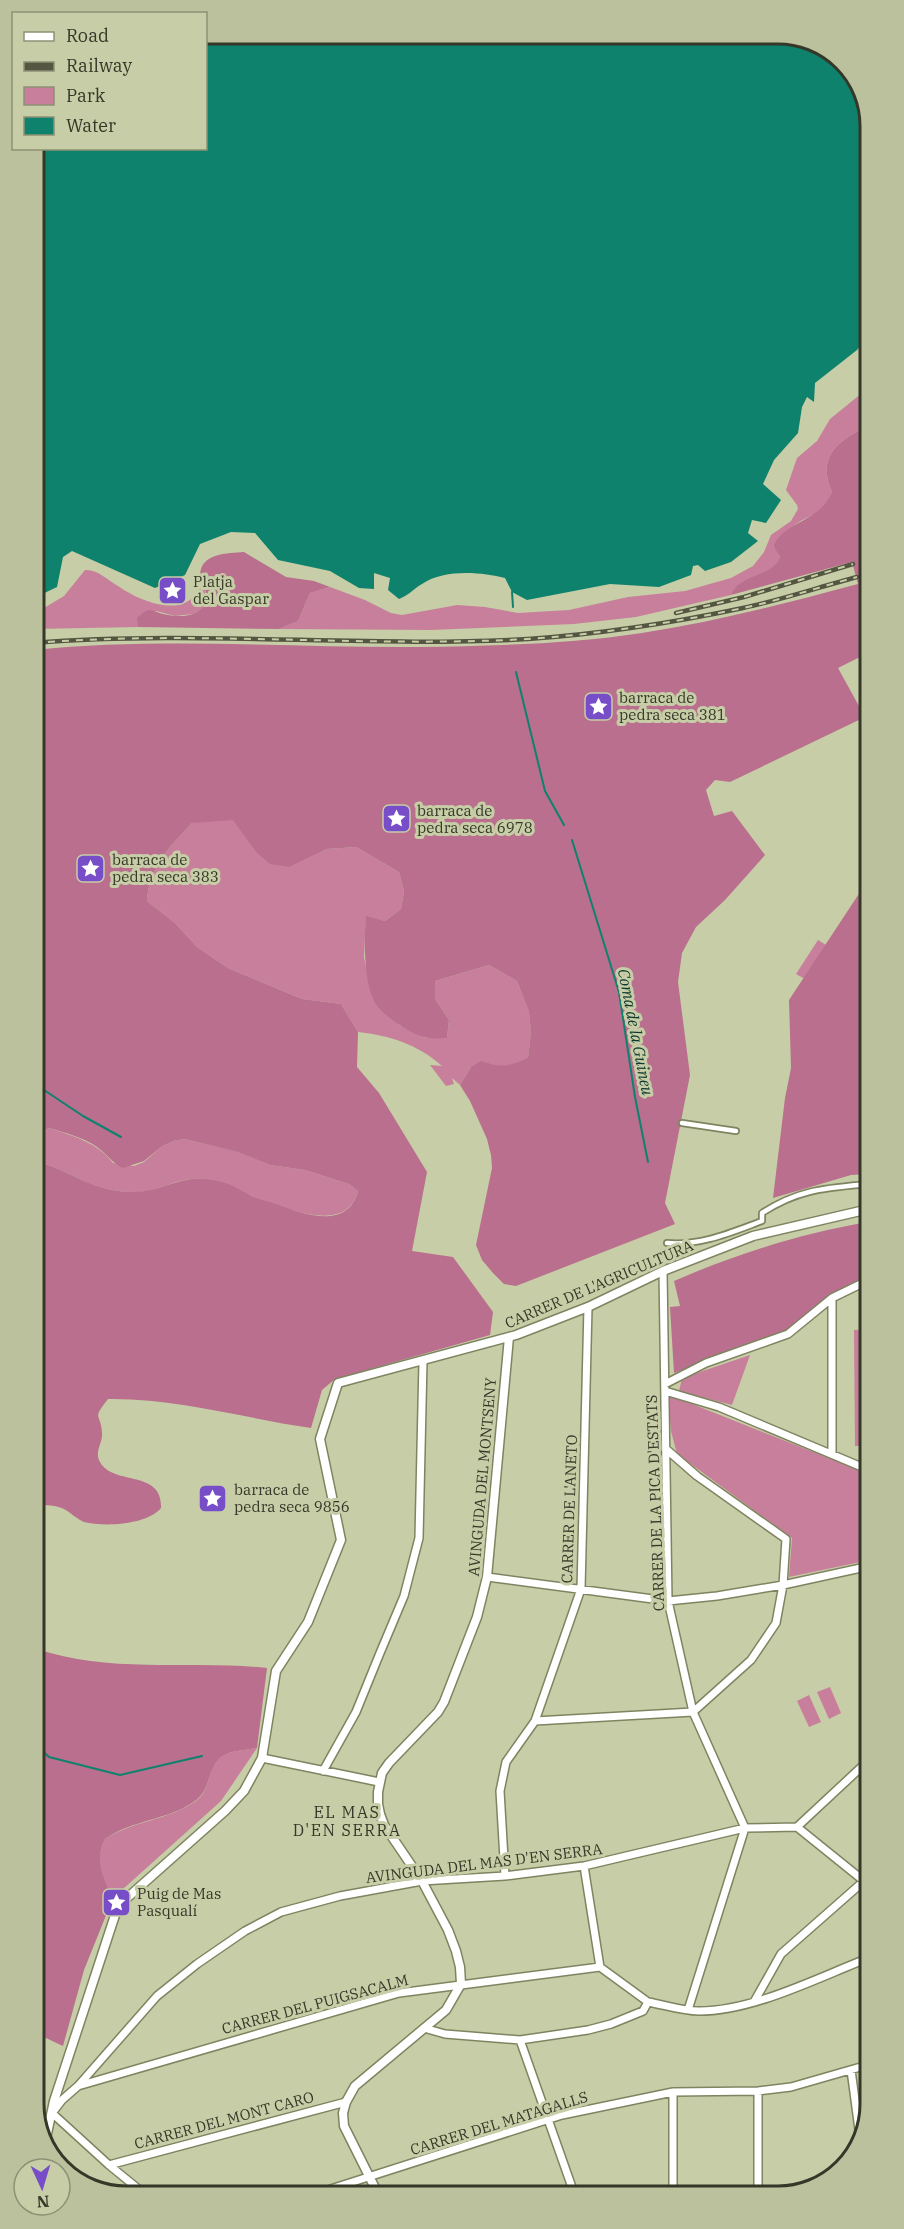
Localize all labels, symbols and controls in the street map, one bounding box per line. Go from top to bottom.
legend [12,12,207,150]
text: Road [66,24,109,47]
text: Railway [66,54,132,77]
text: Park [66,84,106,107]
text: Water [66,114,116,137]
place label: Platja del Gaspar [193,572,269,608]
place icon: Platja del Gaspar [156,574,188,606]
place label: barraca de pedra seca 381 [619,688,726,724]
place icon: barraca de pedra seca 381 [582,690,614,722]
place label: barraca de pedra seca 6978 [417,801,533,837]
place icon: barraca de pedra seca 6978 [380,803,412,835]
place label: barraca de pedra seca 383 [112,850,219,886]
place icon: barraca de pedra seca 383 [75,852,107,884]
water label: Coma de la Guineu [614,967,658,1097]
street label: CARRER DE L'AGRICULTURA [502,1235,697,1332]
street label: AVINGUDA DEL MONTSENY [464,1376,500,1577]
street label: CARRER DE LA PICA D'ESTATS [642,1394,668,1612]
street label: CARRER DE L'ANETO [557,1434,581,1584]
place label: barraca de pedra seca 9856 [234,1480,350,1516]
place icon: barraca de pedra seca 9856 [197,1482,229,1514]
district label: EL MAS D'EN SERRA [293,1802,401,1840]
street label: AVINGUDA DEL MAS D'EN SERRA [365,1839,604,1887]
place label: Puig de Mas Pasqualí [137,1884,221,1920]
place icon: Puig de Mas Pasqualí [100,1886,132,1918]
street label: CARRER DEL PUIGSACALM [220,1970,410,2038]
street label: CARRER DEL MONT CARO [132,2087,316,2153]
street label: CARRER DEL MATAGALLS [408,2087,590,2159]
north arrow [12,2157,72,2217]
text: N [36,2192,50,2212]

